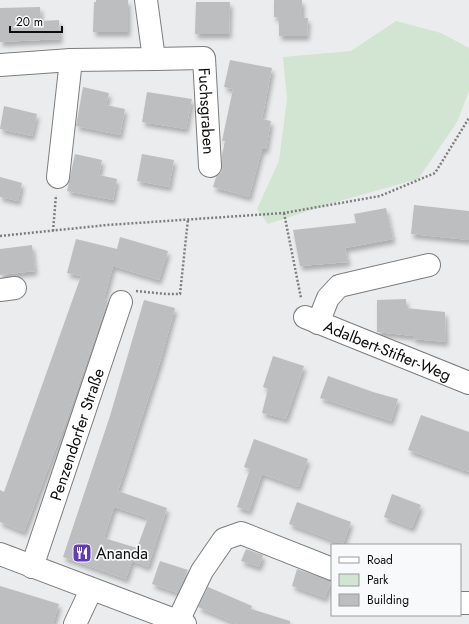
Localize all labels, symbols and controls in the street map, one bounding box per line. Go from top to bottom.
scale bar [10,8,62,34]
text: 20 m [16,13,43,31]
street label: Fuchsgraben [193,67,221,155]
street label: Adalbert-Stifter-Weg [320,314,455,386]
street label: Penzendorfer Straße [44,365,110,504]
restaurant icon: Ananda [71,542,93,564]
place label: Ananda [96,542,148,565]
legend [331,544,461,616]
text: Road [367,551,393,569]
text: Park [367,571,389,589]
text: Building [367,591,409,609]

